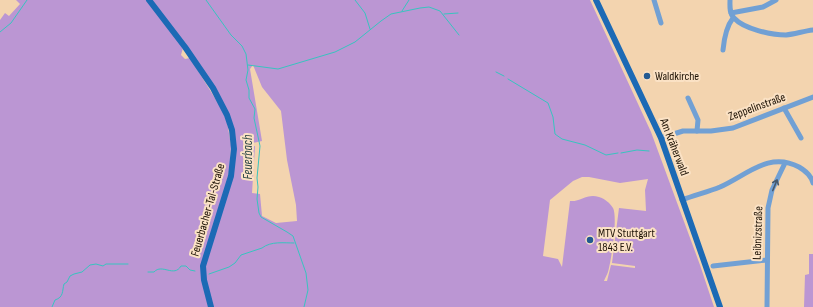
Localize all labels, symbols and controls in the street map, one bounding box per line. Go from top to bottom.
place label: Waldkirche [655,69,699,84]
marker: Waldkirche [642,71,652,81]
street label: Zeppelinstraße [726,90,788,124]
street label: Am Kräherwald [656,115,692,178]
water label: Feuerbach [240,134,256,179]
street label: Feuerbacher-Tal-Straße [188,162,228,258]
one-way arrow [771,180,779,192]
street label: Leibnizstraße [750,206,766,260]
place label: MTV Stuttgart 1843 E.V. [598,226,655,255]
marker: MTV Stuttgart 1843 E.V. [585,235,595,245]

